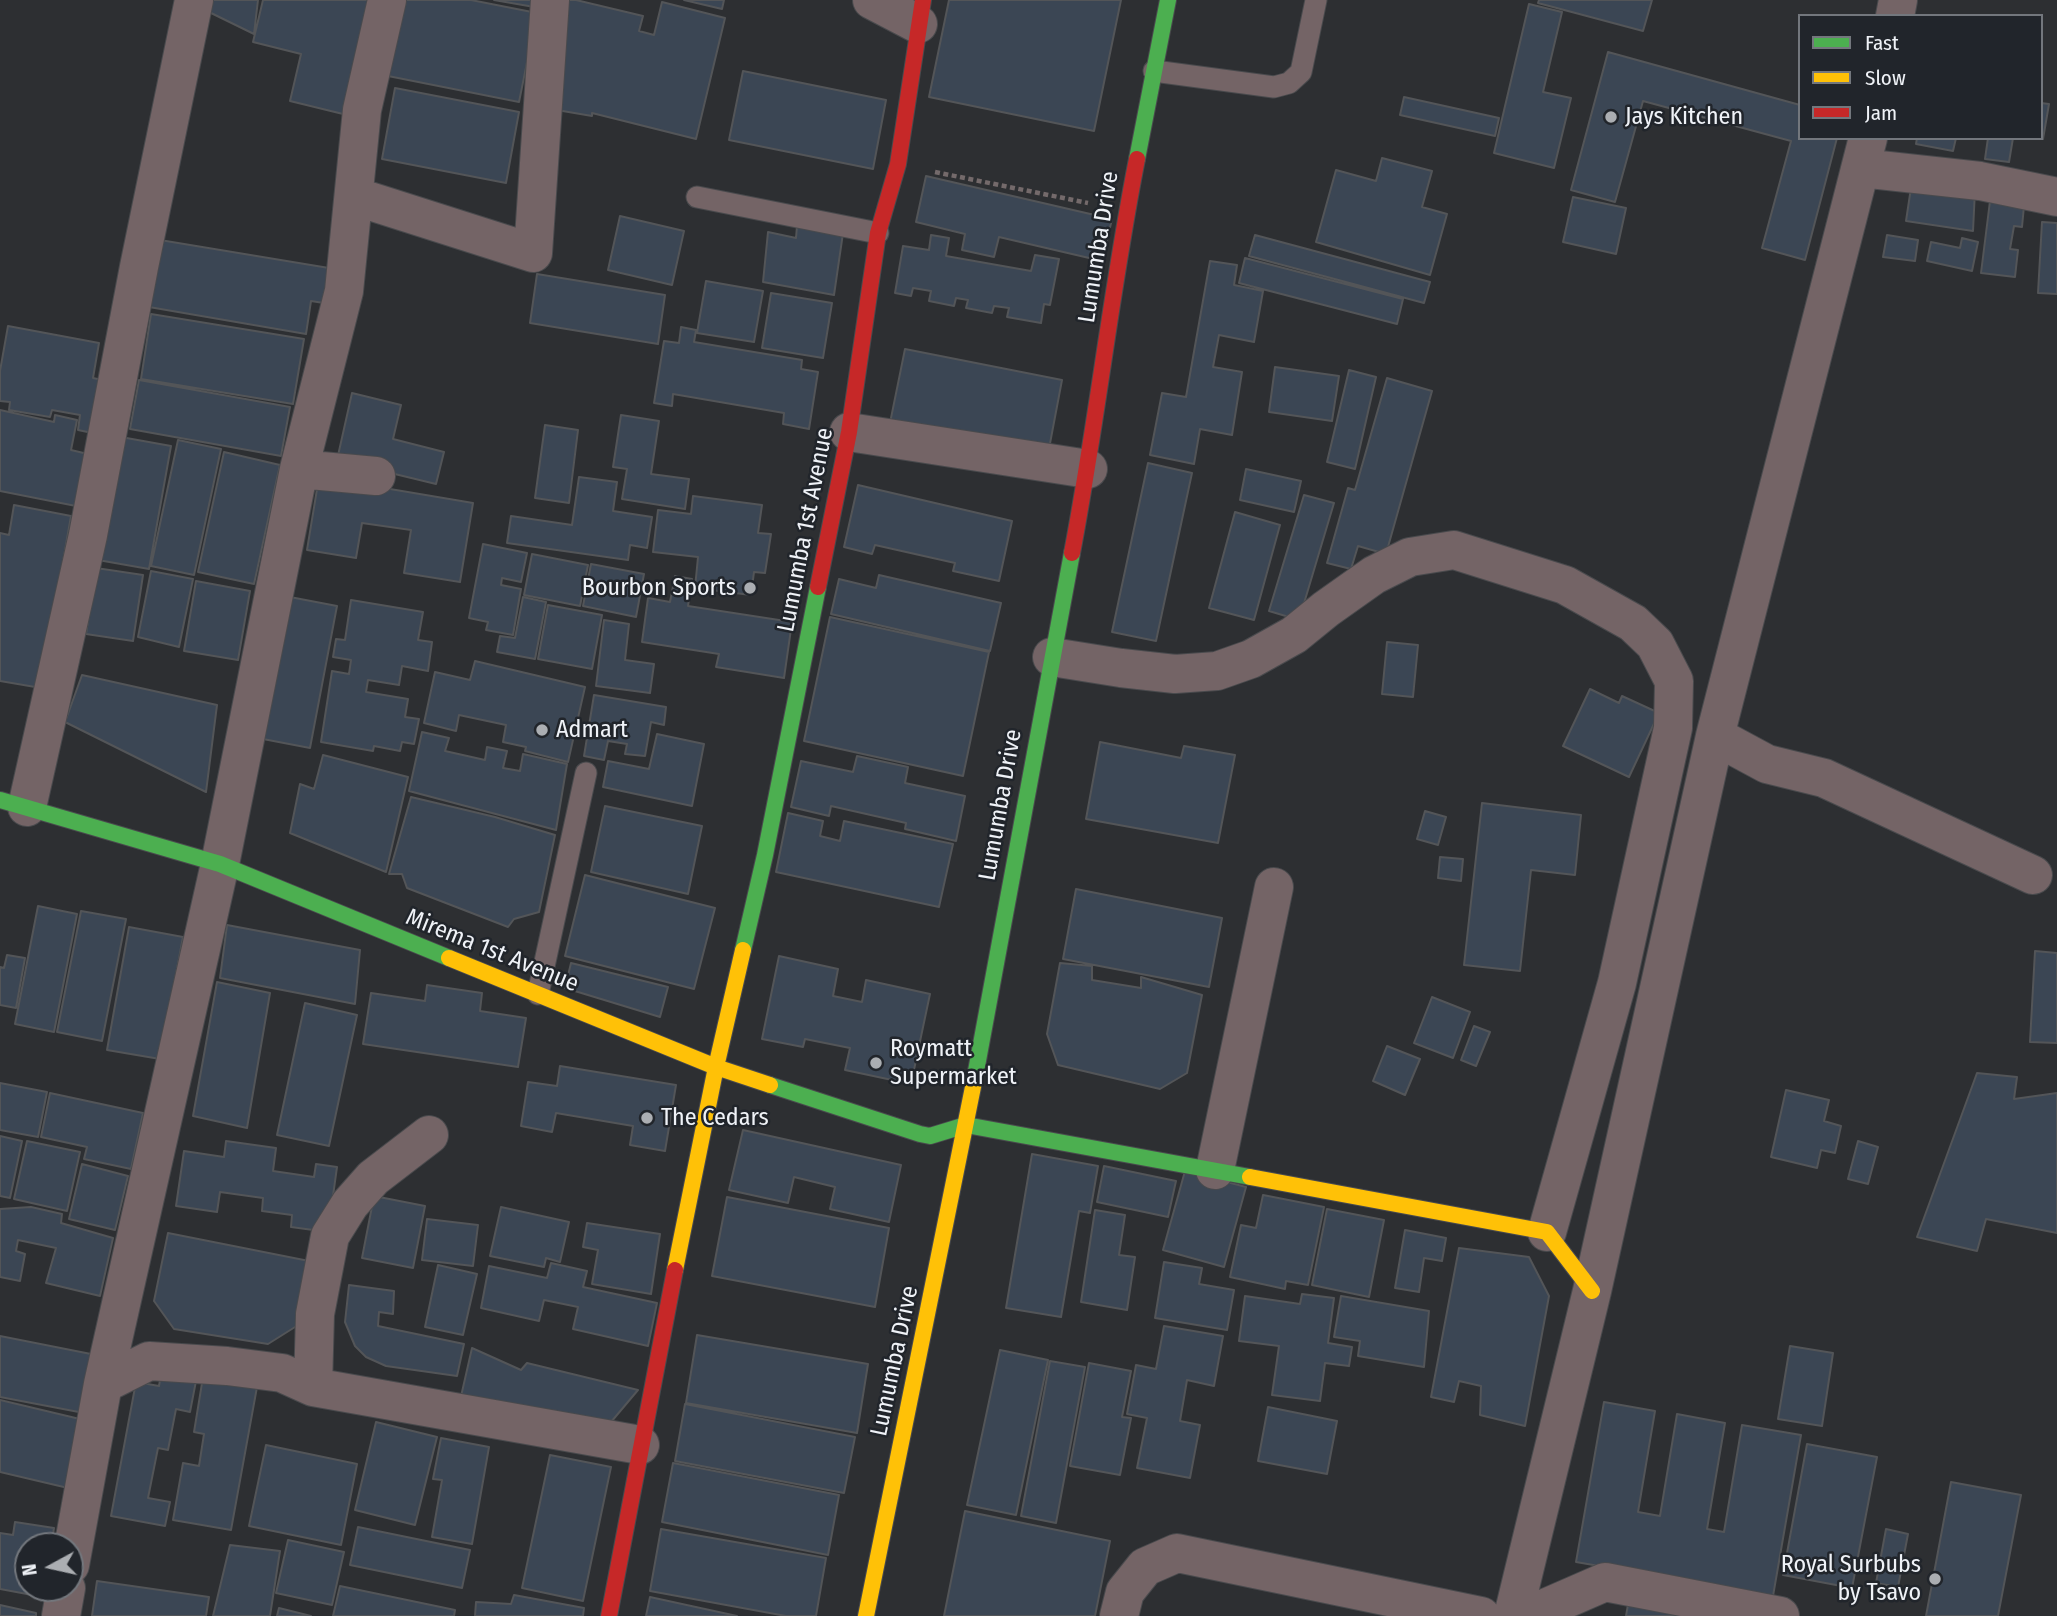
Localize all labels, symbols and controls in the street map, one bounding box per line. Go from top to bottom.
legend [1798,14,2043,140]
text: Fast [1865,30,1899,56]
text: Slow [1865,65,1906,91]
text: Jam [1865,100,1897,126]
place label: Jays Kitchen [1625,103,1743,131]
marker: Jays Kitchen [1603,109,1619,125]
street label: Lumumba Drive [1073,169,1125,325]
street label: Lumumba 1st Avenue [772,425,840,635]
place label: Bourbon Sports [582,574,736,602]
marker: Bourbon Sports [742,580,758,596]
place label: Admart [556,716,628,744]
marker: Admart [534,722,550,738]
street label: Lumumba Drive [974,727,1028,883]
street label: Mirema 1st Avenue [401,903,583,999]
place label: Roymatt Supermarket [890,1035,1017,1091]
marker: Roymatt Supermarket [868,1055,884,1071]
place label: The Cedars [661,1104,769,1132]
marker: The Cedars [639,1110,655,1126]
street label: Lumumba Drive [865,1283,925,1439]
north arrow [14,1532,84,1602]
place label: Royal Surbubs by Tsavo [1781,1551,1921,1607]
text: N [18,1562,42,1577]
marker: Royal Surbubs by Tsavo [1927,1571,1943,1587]

